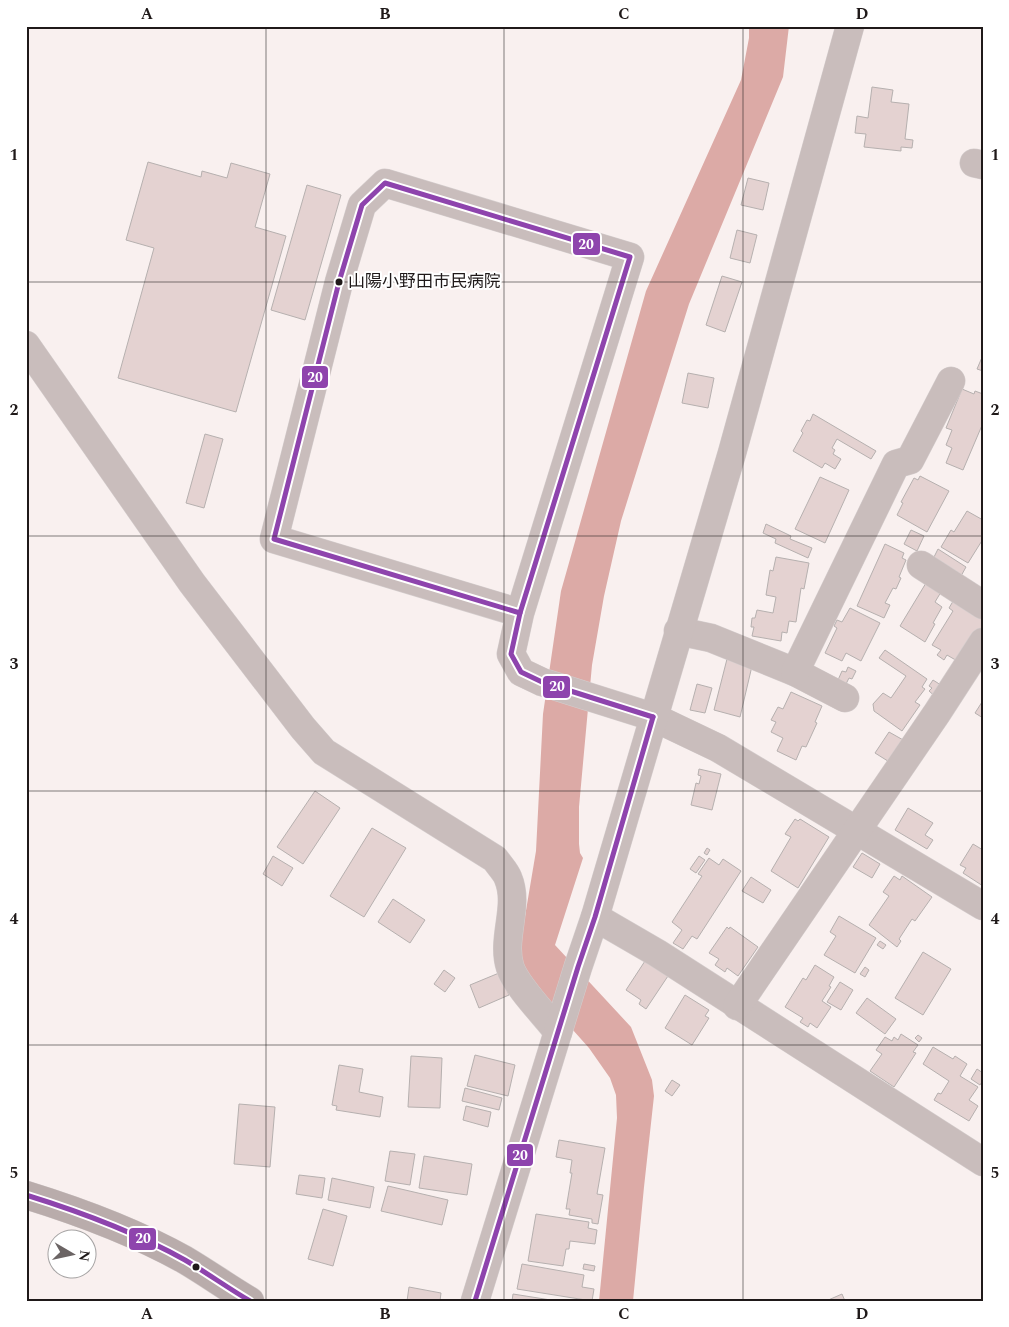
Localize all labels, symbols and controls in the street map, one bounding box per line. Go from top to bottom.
text: A [141,2,154,26]
text: B [379,2,391,26]
text: C [618,2,630,26]
text: D [856,2,869,26]
text: 1 [10,143,18,167]
text: 1 [991,143,999,167]
line badge: 20 [572,232,601,256]
text: 20 [578,234,594,255]
place label: 山陽小野田市民病院 [348,269,501,295]
marker: 山陽小野田市民病院 [334,277,344,287]
line badge: 20 [301,365,329,389]
text: 20 [307,367,323,388]
text: 2 [10,398,19,422]
text: 2 [991,398,1000,422]
text: 3 [10,652,19,676]
text: 3 [991,652,1000,676]
line badge: 20 [542,675,571,699]
text: 20 [549,676,565,697]
text: 4 [10,907,19,931]
text: 4 [991,907,1000,931]
line badge: 20 [506,1143,534,1167]
text: 20 [512,1145,528,1166]
text: 5 [10,1161,18,1185]
text: 5 [991,1161,999,1185]
line badge: 20 [128,1227,157,1251]
text: 20 [135,1228,151,1249]
north arrow [48,1230,98,1280]
text: N [73,1249,96,1263]
unlabelled marker [191,1262,201,1272]
text: A [141,1302,154,1326]
text: B [379,1302,391,1326]
text: C [618,1302,630,1326]
text: D [856,1302,869,1326]

